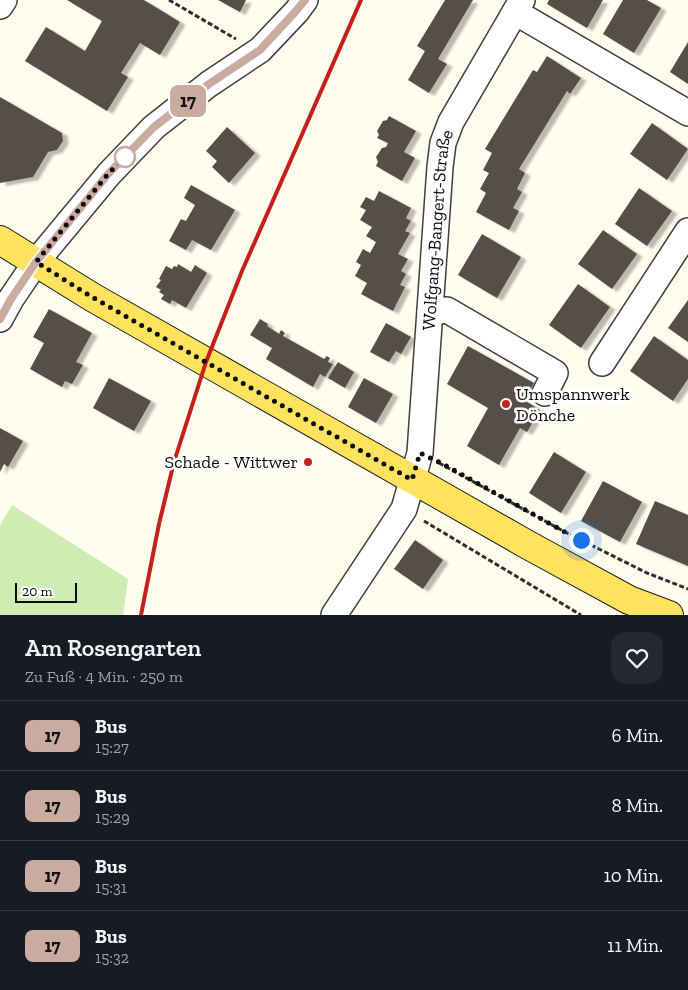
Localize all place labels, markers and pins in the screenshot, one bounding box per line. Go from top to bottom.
unlabelled marker [114,146,136,168]
place label: Umspannwerk Dönche [516,383,630,426]
marker: Umspannwerk Dönche [500,398,512,410]
place label: Schade - Wittwer [165,451,298,473]
marker: Schade - Wittwer [302,456,314,468]

